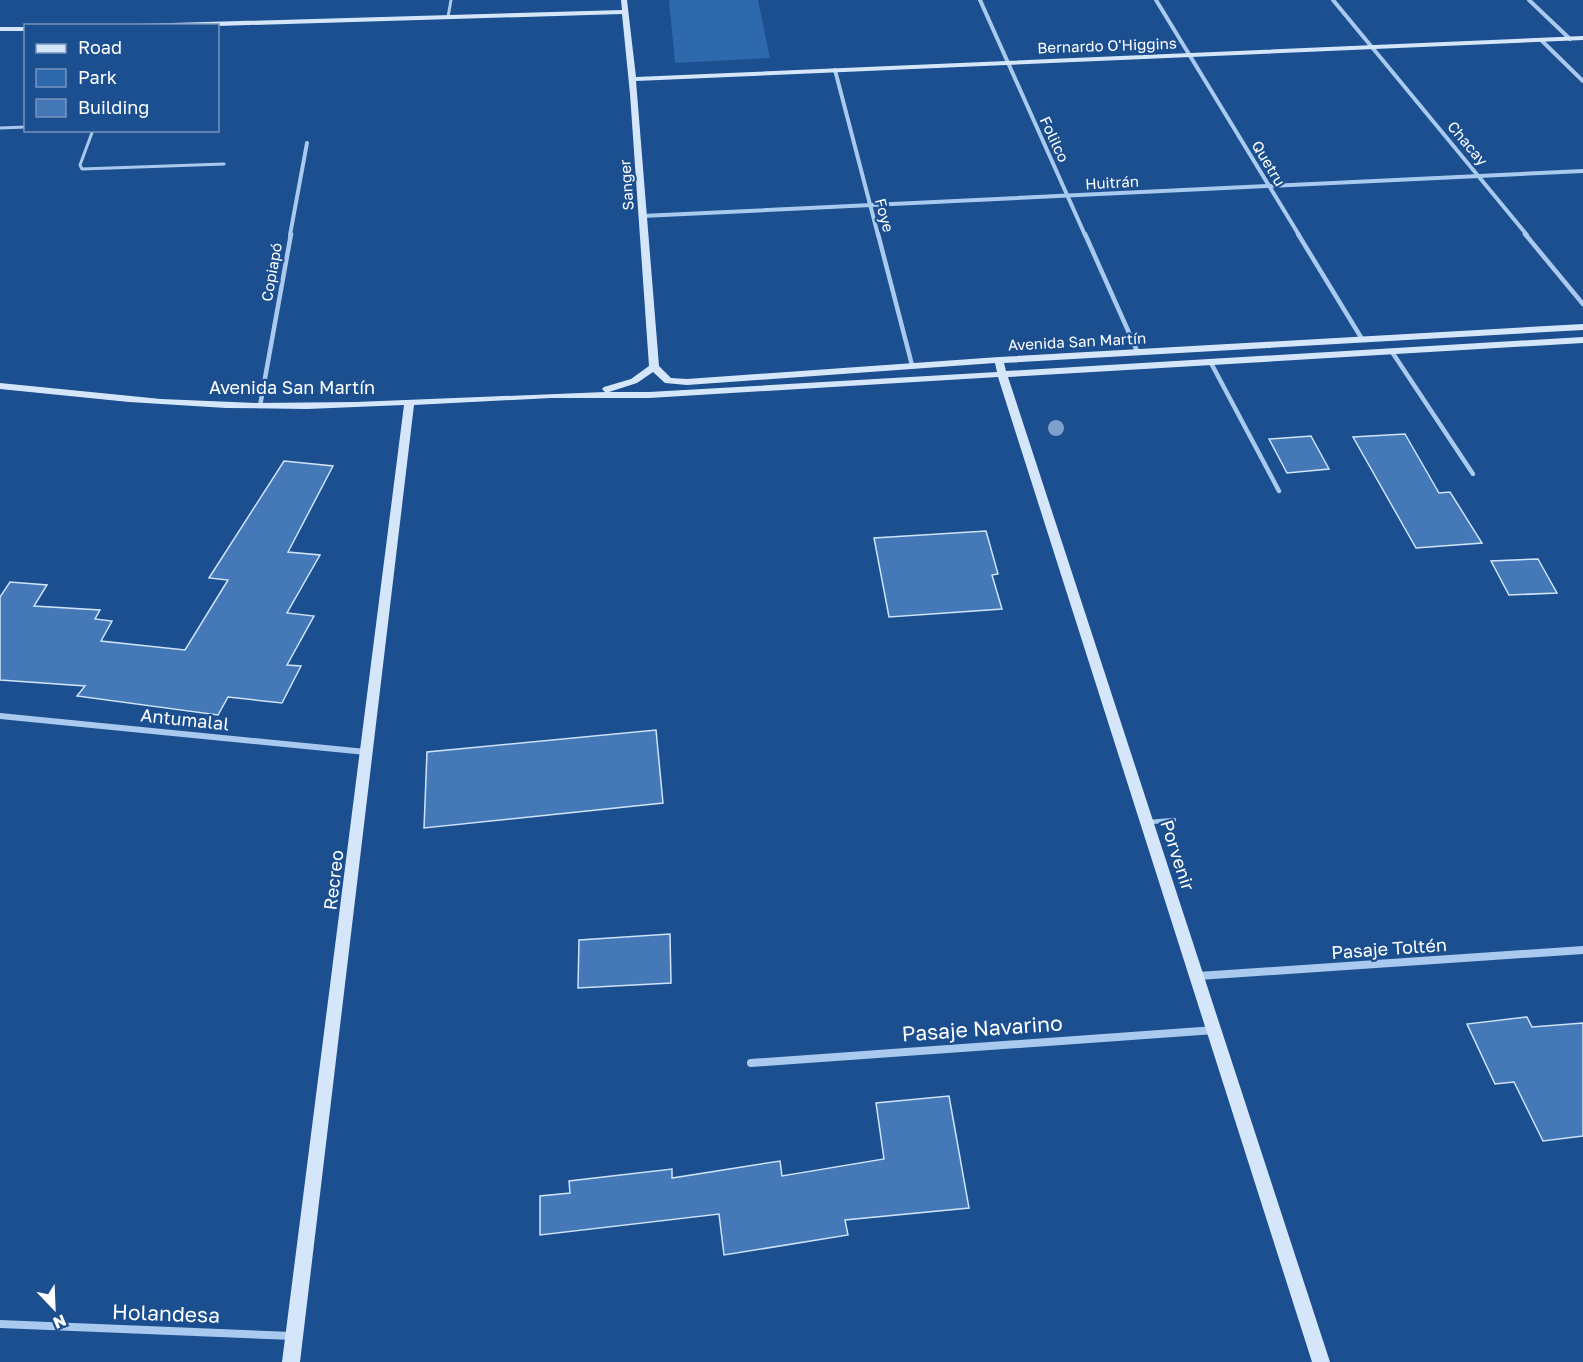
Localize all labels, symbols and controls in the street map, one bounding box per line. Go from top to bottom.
legend [24,24,219,132]
street label: Bernardo O'Higgins [1037,34,1177,56]
text: Road [78,36,122,58]
text: Park [78,66,117,88]
text: Building [78,96,149,118]
street label: Folilco [1037,113,1073,165]
street label: Chacay [1444,117,1492,169]
street label: Quetru [1248,137,1290,189]
street label: Sanger [615,159,637,211]
street label: Huitrán [1085,172,1139,192]
street label: Foye [872,196,898,234]
street label: Copiapó [257,241,285,303]
street label: Avenida San Martín [1007,328,1147,354]
street label: Avenida San Martín [209,376,375,398]
street label: Antumalal [140,703,231,735]
street label: Porvenir [1156,817,1200,893]
street label: Recreo [318,849,348,911]
street label: Pasaje Toltén [1331,933,1447,963]
street label: Pasaje Navarino [901,1009,1063,1047]
north arrow [24,1278,84,1338]
street label: Holandesa [112,1298,220,1328]
text: N [50,1310,69,1333]

